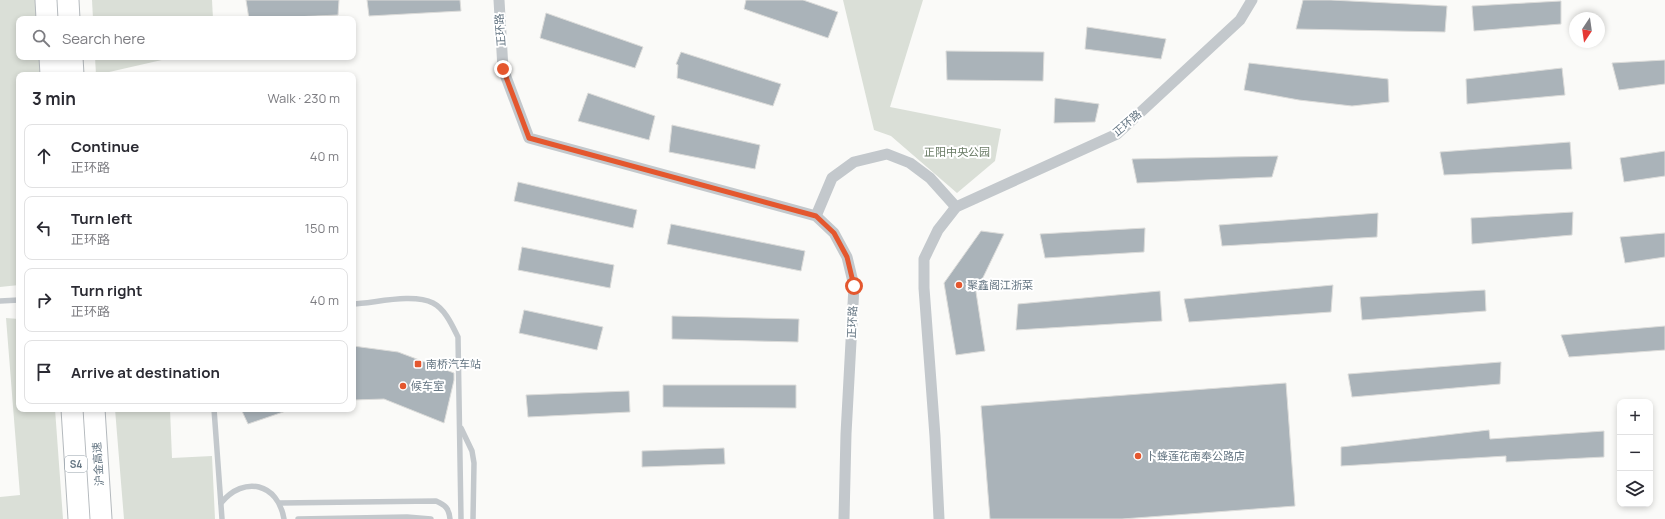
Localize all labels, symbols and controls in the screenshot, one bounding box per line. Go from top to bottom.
north arrow [1569,12,1605,48]
street label: 正环路 [491,13,508,47]
search box [16,16,356,60]
icon: search [30,27,52,49]
text: Search here [62,28,145,49]
route end [494,60,512,78]
text: 3 min [32,87,76,110]
text: Walk · 230 m [267,89,340,107]
street label: 正环路 [1109,106,1144,139]
text: Continue [71,136,139,157]
park label: 正阳中央公园 [924,144,990,159]
icon: ahead [33,145,55,167]
text: 40 m [310,147,339,165]
text: 正环路 [71,158,110,176]
text: Turn left [71,208,133,229]
icon: left [33,217,55,239]
text: 150 m [305,219,339,237]
text: 正环路 [71,230,110,248]
route start [845,277,863,295]
place label: 聚鑫阁江浙菜 [967,277,1033,292]
text: Turn right [71,280,142,301]
marker: 聚鑫阁江浙菜 [954,280,964,290]
icon: right [33,289,55,311]
text: 40 m [310,291,339,309]
text: 正环路 [71,302,110,320]
street label: 正环路 [843,305,860,339]
place label: 南桥汽车站 [426,356,481,371]
marker: 南桥汽车站 [413,359,423,369]
icon: arrive [33,361,55,383]
text: Arrive at destination [71,362,220,383]
place label: 候车室 [411,378,444,393]
marker: 候车室 [398,381,408,391]
map controls [1617,399,1653,507]
button: + [1617,399,1653,435]
button: − [1617,435,1653,471]
street label: 沪金高速 [88,442,107,487]
place label: 卜蜂莲花南奉公路店 [1146,448,1245,463]
marker: 卜蜂莲花南奉公路店 [1133,451,1143,461]
road number: S4 [65,456,87,472]
button: layers [1617,471,1653,507]

